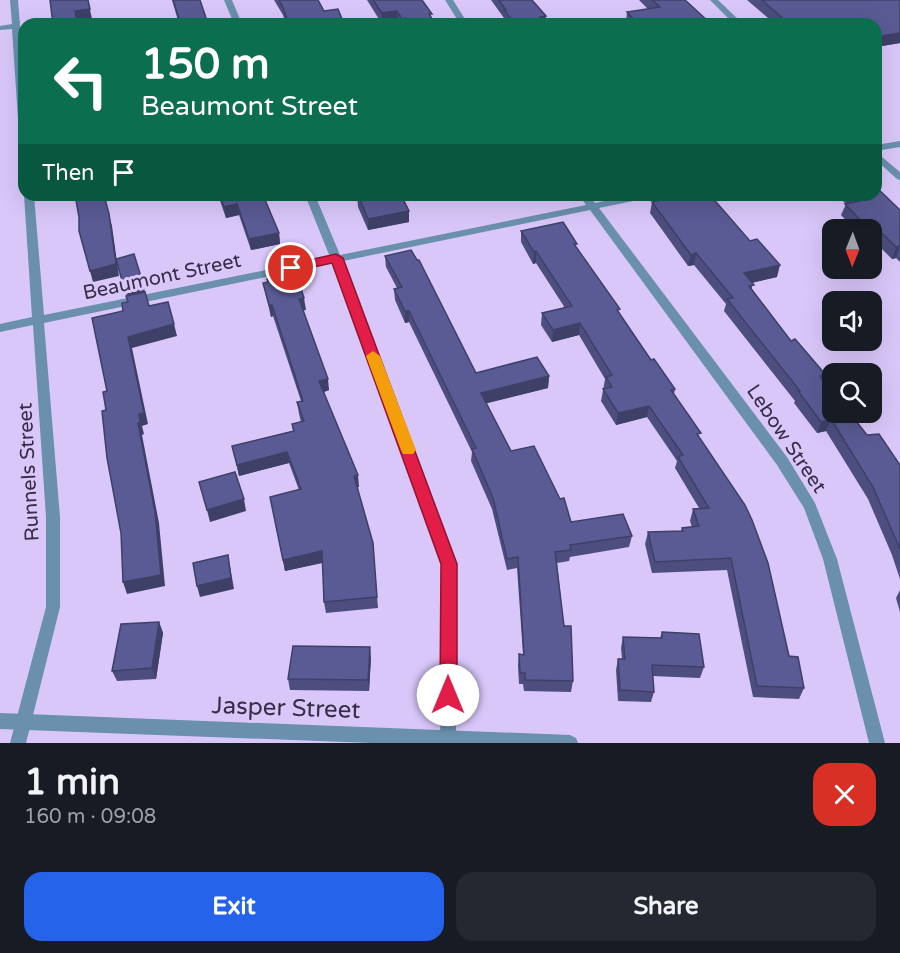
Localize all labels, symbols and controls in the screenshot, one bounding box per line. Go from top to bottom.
text: 150 m [141,39,270,90]
icon: left [42,42,120,120]
text: Beaumont Street [141,90,358,123]
icon: arrive [107,156,140,189]
text: Then [42,160,95,186]
north arrow [822,219,882,279]
map controls [822,219,882,423]
pin [265,242,316,293]
street label: Beaumont Street [81,248,244,305]
icon: arrive [274,251,307,284]
button: sound [822,291,882,351]
button: search [822,363,882,423]
street label: Lebow Street [741,380,831,498]
street label: Runnels Street [13,402,45,542]
position arrow [416,663,480,727]
street label: Jasper Street [211,691,361,725]
text: 1 min [24,761,120,804]
button: close [813,763,876,826]
text: 160 m · 09:08 [24,805,156,829]
button: Exit [24,872,444,941]
button: Share [456,872,876,941]

